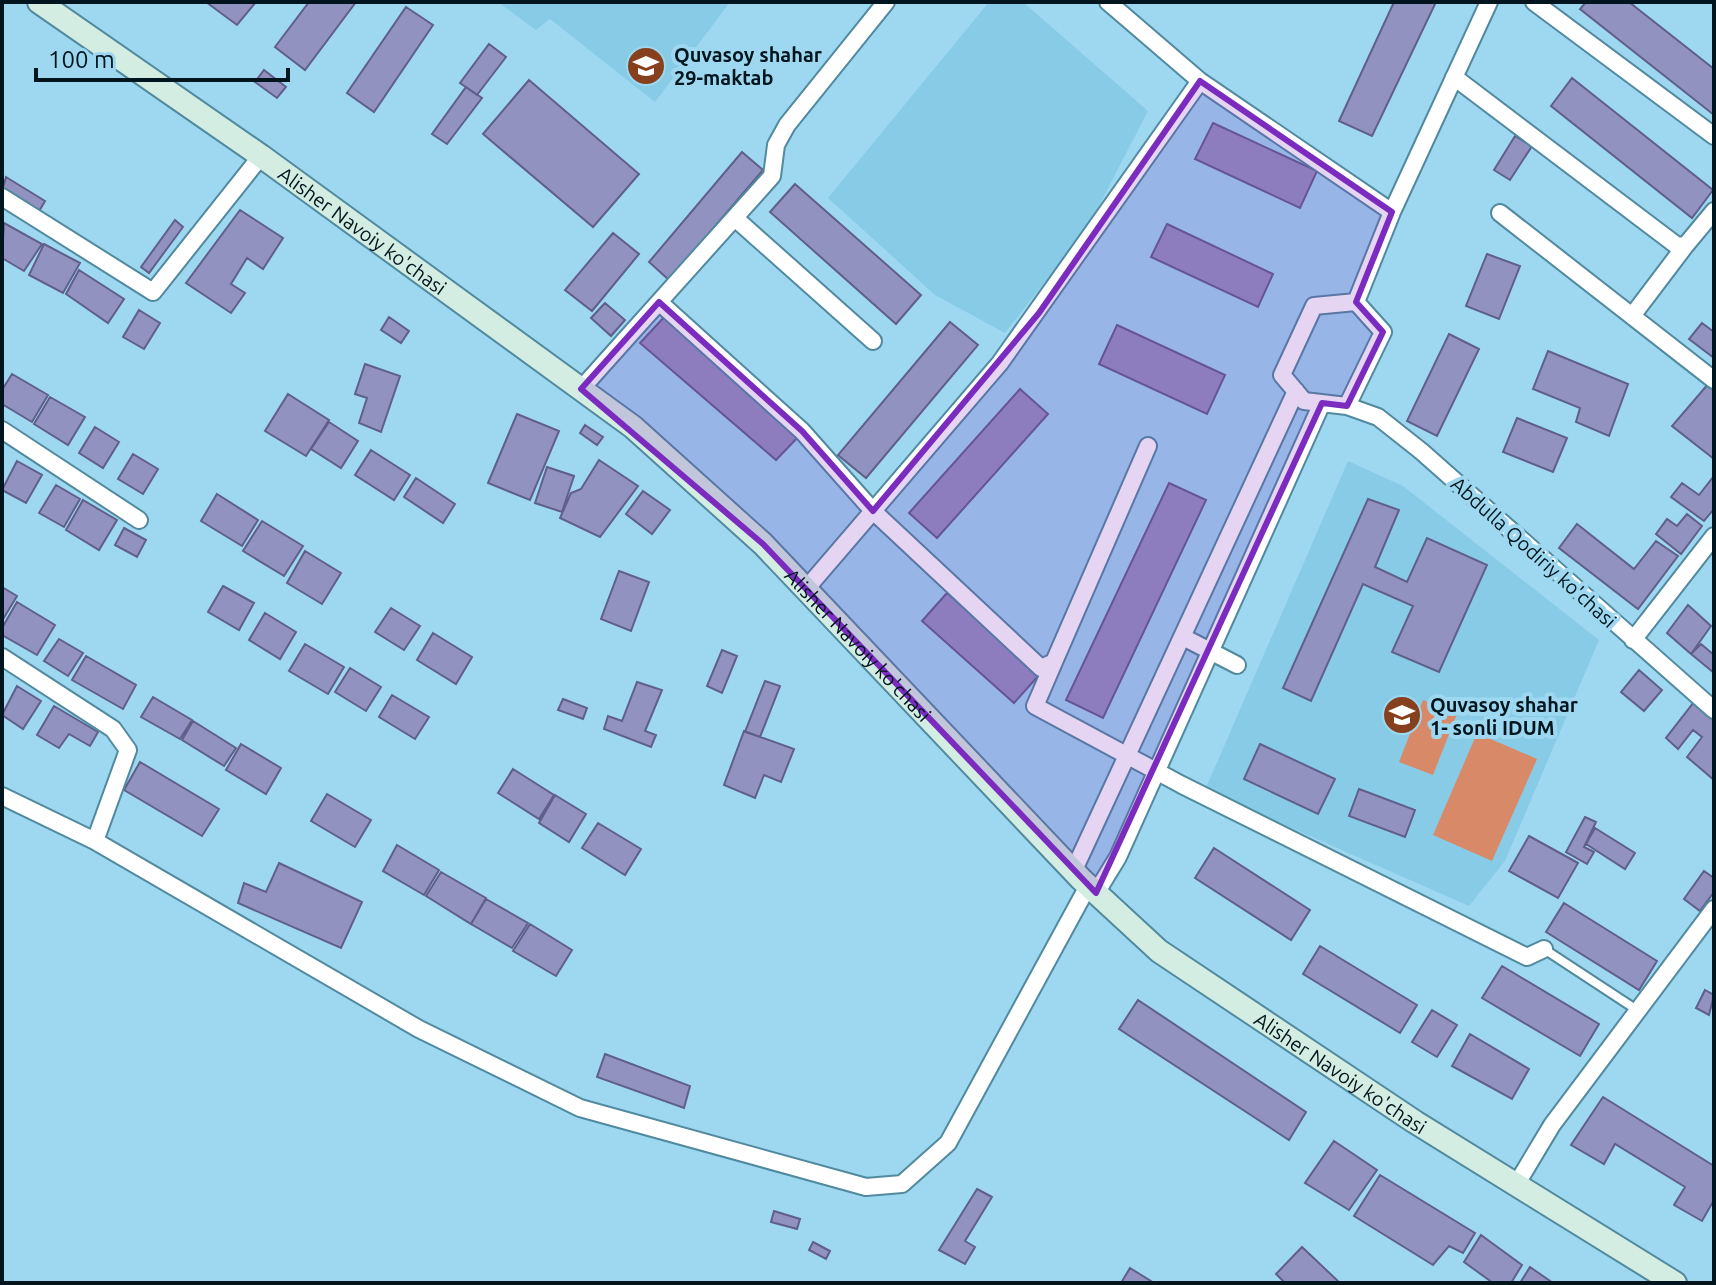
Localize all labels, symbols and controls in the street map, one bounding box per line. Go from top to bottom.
scale bar [36,32,288,82]
place label: Quvasoy shahar 29-maktab [674,43,823,89]
school or university icon: Quvasoy shahar 29-maktab [625,45,667,87]
text: 100 m [48,46,115,73]
street label: Alisher Navoiy ko'chasi [274,161,451,299]
street label: Abdulla Qodiriy ko'chasi [1447,472,1621,632]
street label: Alisher Navoiy ko'chasi [781,563,936,726]
place label: Quvasoy shahar 1- sonli IDUM [1430,693,1579,739]
school or university icon: Quvasoy shahar 1- sonli IDUM [1381,694,1423,736]
street label: Alisher Navoiy ko'chasi [1250,1007,1431,1138]

